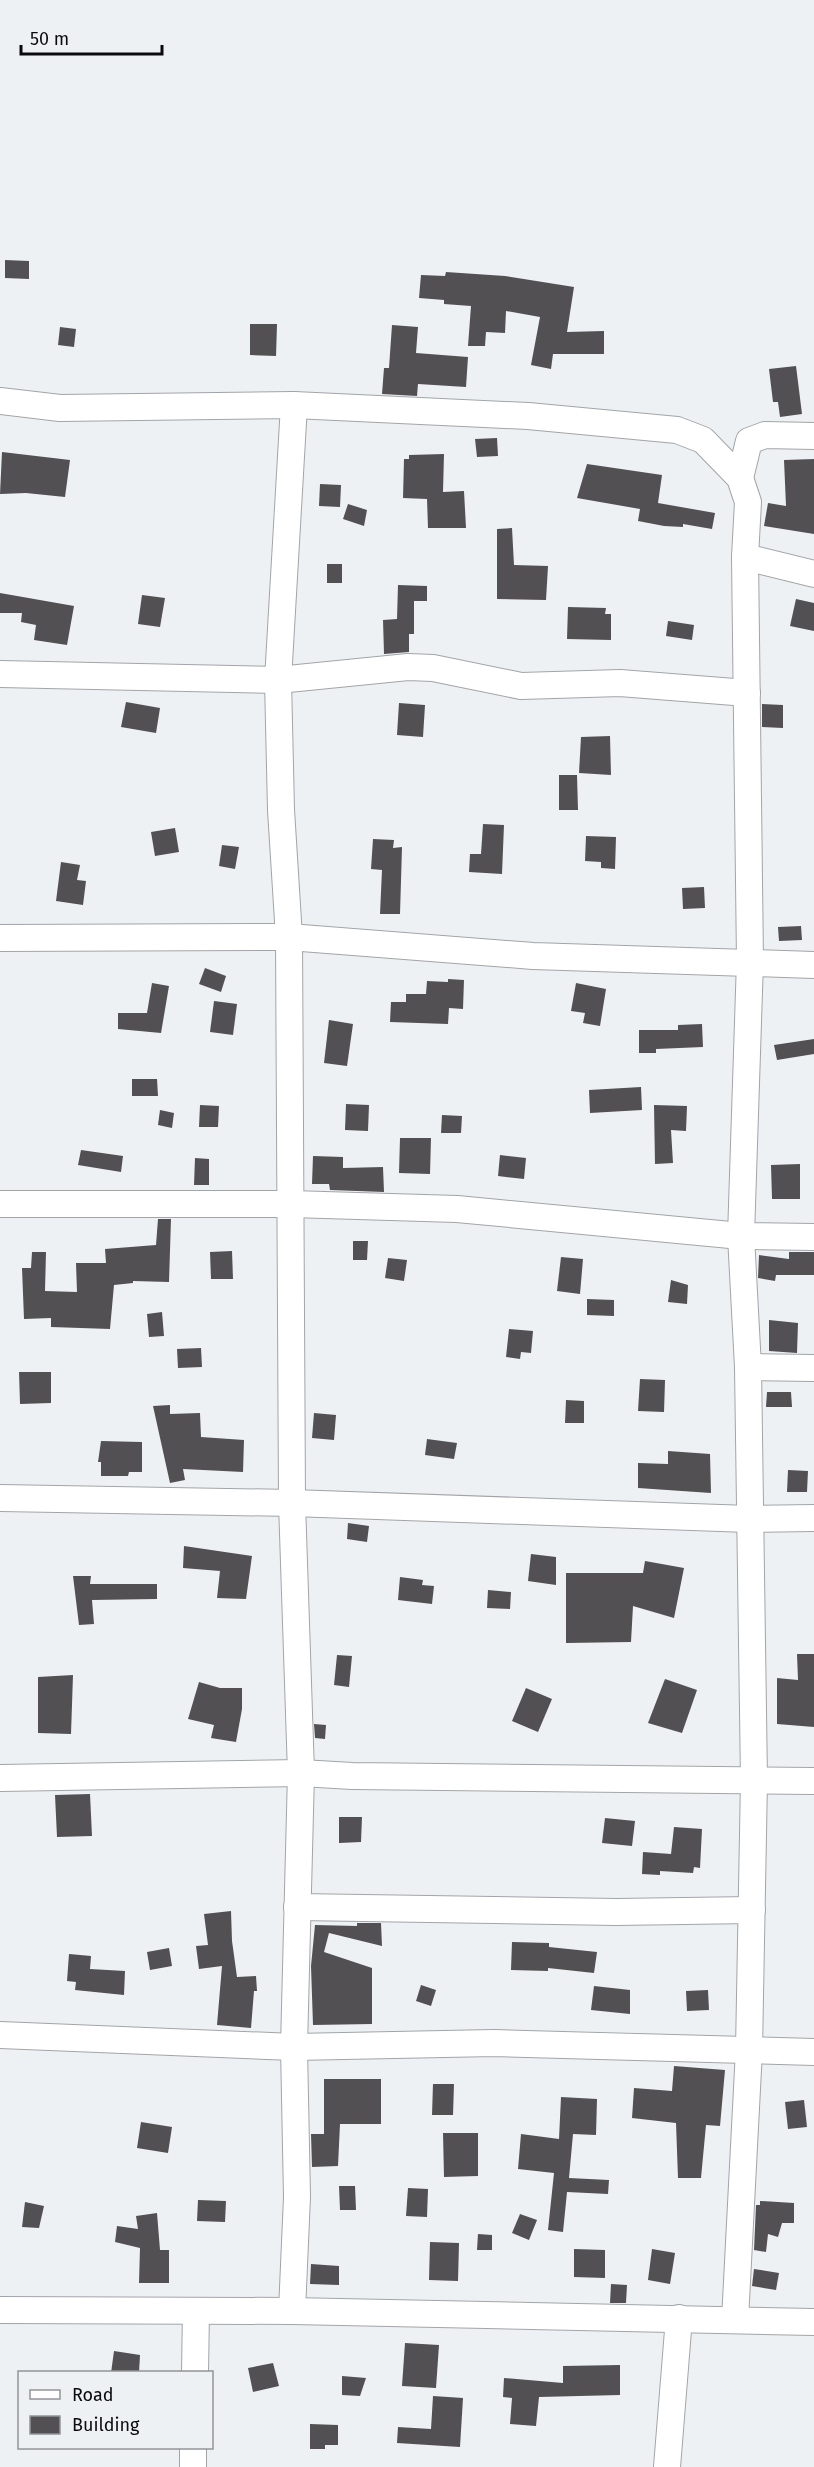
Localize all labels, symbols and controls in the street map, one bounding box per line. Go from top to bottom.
scale bar [21,18,162,56]
text: 50 m [30,28,69,50]
legend [18,2371,213,2449]
text: Road [72,2384,114,2406]
text: Building [72,2414,140,2436]

